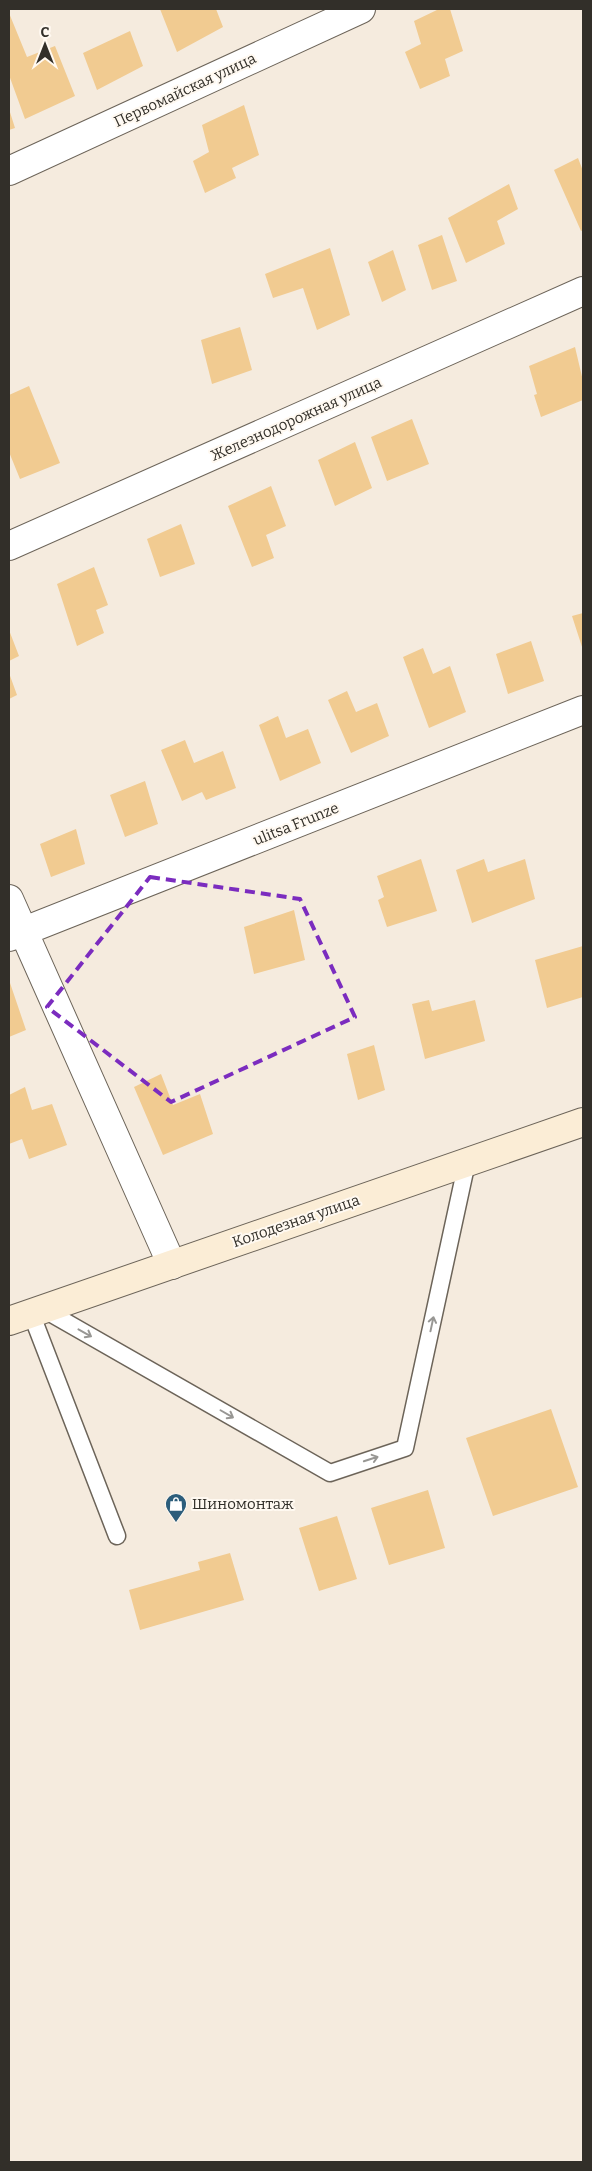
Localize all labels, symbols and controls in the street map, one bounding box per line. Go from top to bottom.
north arrow [20,20,70,70]
text: С [41,24,50,41]
street label: Первомайская улица [111,49,259,131]
street label: Железнодорожная улица [208,373,384,465]
street label: ulitsa Frunze [251,799,341,849]
street label: Колодезная улица [230,1191,362,1251]
one-way arrow [428,1316,437,1332]
one-way arrow [78,1329,92,1339]
one-way arrow [219,1409,233,1419]
one-way arrow [363,1454,379,1464]
shop icon: Шиномонтаж [164,1492,188,1523]
place label: Шиномонтаж [192,1495,294,1513]

